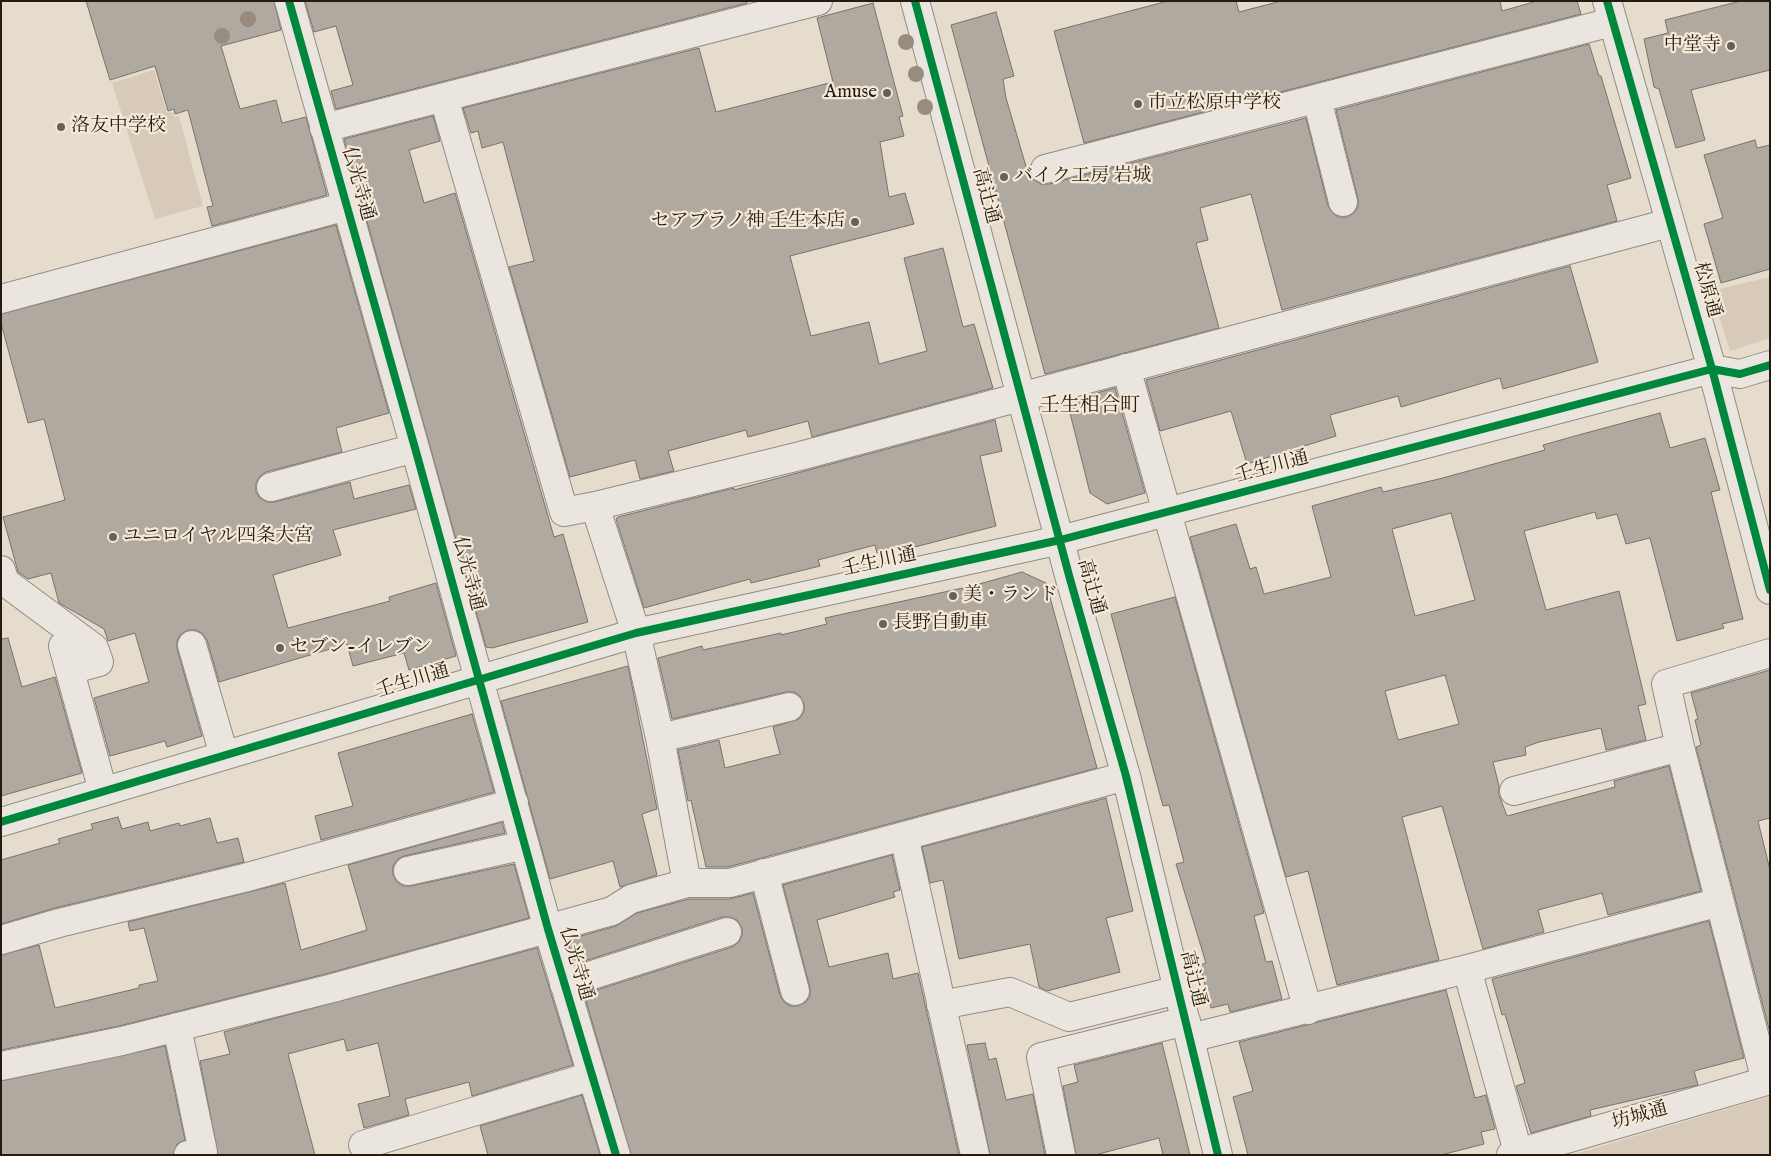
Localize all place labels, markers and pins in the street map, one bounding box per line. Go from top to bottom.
place label: 中堂寺 [1664,35,1721,57]
marker: 中堂寺 [1725,40,1737,52]
place label: Amuse [824,82,877,104]
marker: Amuse [881,87,893,99]
place label: 市立松原中学校 [1148,93,1281,115]
marker: 市立松原中学校 [1132,98,1144,110]
place label: 洛友中学校 [71,116,166,138]
marker: 洛友中学校 [55,121,67,133]
place label: バイク工房 岩城 [1014,166,1151,188]
marker: バイク工房 岩城 [998,171,1010,183]
place label: セアブラノ神 壬生本店 [651,211,845,233]
marker: セアブラノ神 壬生本店 [849,216,861,228]
place label: ユニロイヤル四条大宮 [123,526,313,548]
marker: ユニロイヤル四条大宮 [107,531,119,543]
place label: 美・ランド [963,585,1058,607]
marker: 美・ランド [947,590,959,602]
place label: 長野自動車 [893,613,988,635]
marker: 長野自動車 [877,618,889,630]
place label: セブン-イレブン [290,637,432,659]
marker: セブン-イレブン [274,642,286,654]

